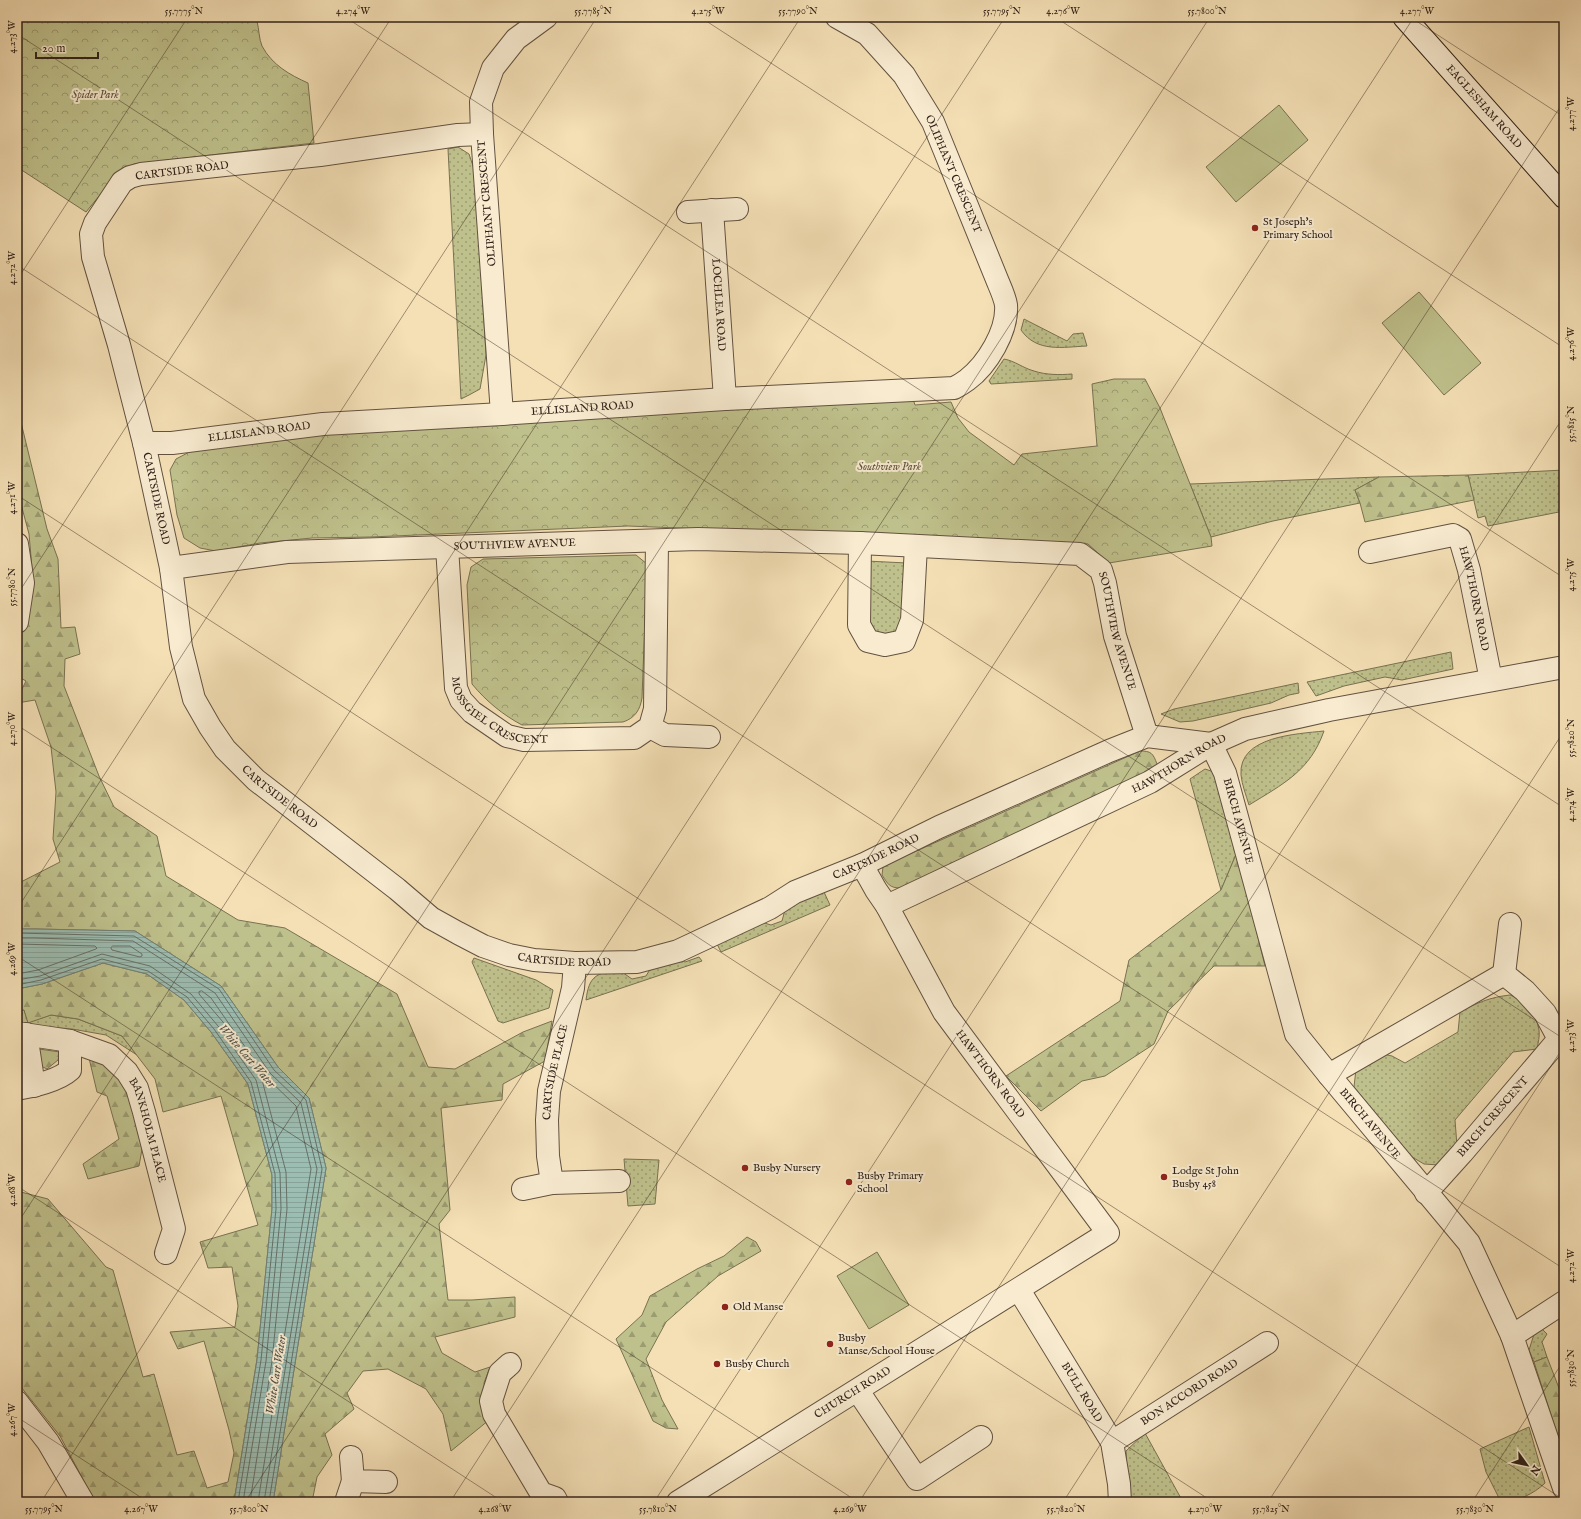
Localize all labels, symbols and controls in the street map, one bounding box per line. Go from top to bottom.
text: 55.7775°N [165,5,204,18]
text: 4.274°W [336,5,371,18]
text: 55.7785°N [574,5,612,18]
text: 4.275°W [692,5,725,18]
text: 55.7790°N [778,5,818,18]
text: 55.7795°N [983,5,1021,18]
text: 4.276°W [1046,5,1080,18]
text: 55.7800°N [1187,5,1227,18]
text: 4.277°W [1400,5,1434,18]
text: 4.273°W [6,20,19,53]
scale bar [36,34,98,60]
text: 20 m [42,41,65,56]
street label: EAGLESHAM ROAD [1443,62,1525,152]
park label: Spider Park [71,88,119,102]
text: 4.277°W [1565,97,1578,131]
street label: OLIPHANT CRESCENT [922,113,984,235]
street label: OLIPHANT CRESCENT [474,139,500,267]
street label: CARTSIDE ROAD [135,158,230,184]
place label: St Joseph's Primary School [1263,215,1332,242]
marker: St Joseph's Primary School [1250,223,1260,233]
text: 4.272°W [6,251,19,285]
street label: LOCHLEA ROAD [708,258,729,352]
text: 4.276°W [1565,327,1578,361]
street label: ELLISLAND ROAD [530,398,634,419]
text: 55.7815°N [1565,405,1578,442]
street label: ELLISLAND ROAD [207,419,311,445]
street label: CARTSIDE ROAD [139,451,173,546]
park label: Southview Park [857,460,921,474]
text: 4.271°W [6,481,19,514]
street label: SOUTHVIEW AVENUE [453,536,576,554]
street label: HAWTHORN ROAD [1455,544,1492,652]
text: 4.275°W [1565,558,1578,591]
text: 55.7780°N [6,567,19,606]
street label: SOUTHVIEW AVENUE [1095,570,1139,692]
street label: MOSSGIEL CRESCENT [448,676,548,747]
text: 4.270°W [6,711,19,746]
text: 55.7820°N [1565,718,1578,757]
street label: HAWTHORN ROAD [1130,731,1229,797]
street label: CARTSIDE ROAD [238,762,321,832]
street label: BIRCH AVENUE [1220,777,1256,866]
text: 4.274°W [1565,787,1578,822]
street label: CARTSIDE ROAD [831,831,922,883]
text: 4.269°W [6,942,19,976]
street label: CARTSIDE ROAD [516,950,611,970]
text: 4.273°W [1565,1019,1578,1052]
water label: White Cart Water [215,1021,279,1092]
street label: CARTSIDE PLACE [540,1022,571,1121]
street label: HAWTHORN ROAD [952,1027,1028,1121]
street label: BIRCH CRESCENT [1454,1074,1532,1160]
street label: BANKHOLM PLACE [125,1075,169,1184]
street label: BIRCH AVENUE [1336,1086,1404,1163]
place label: Busby Nursery [753,1161,821,1175]
marker: Busby Nursery [740,1163,750,1173]
place label: Lodge St John Busby 458 [1172,1164,1239,1191]
place label: Busby Primary School [857,1169,924,1196]
marker: Lodge St John Busby 458 [1159,1172,1169,1182]
text: 4.268°W [6,1173,19,1206]
marker: Busby Primary School [844,1177,854,1187]
text: 4.272°W [1565,1249,1578,1283]
place label: Old Manse [733,1300,783,1314]
marker: Old Manse [720,1302,730,1312]
place label: Busby Manse/School House [838,1331,935,1358]
water label: White Cart Water [262,1334,290,1415]
marker: Busby Manse/School House [825,1339,835,1349]
text: 55.7830°N [1565,1349,1578,1387]
street label: BON ACCORD ROAD [1138,1356,1241,1429]
place label: Busby Church [725,1357,790,1371]
marker: Busby Church [712,1359,722,1369]
street label: BULL ROAD [1058,1360,1105,1425]
street label: CHURCH ROAD [812,1363,894,1422]
text: 4.267°W [6,1403,19,1437]
north arrow [1507,1445,1547,1485]
text: N [1526,1461,1544,1478]
text: 55.7795°N [25,1503,63,1516]
text: 4.267°W [124,1503,158,1516]
text: 55.7800°N [229,1503,269,1516]
text: 4.268°W [479,1503,512,1516]
text: 55.7810°N [639,1503,677,1516]
text: 4.269°W [833,1503,867,1516]
text: 55.7820°N [1047,1503,1086,1516]
text: 4.270°W [1188,1503,1223,1516]
text: 55.7825°N [1252,1503,1290,1516]
text: 55.7830°N [1456,1503,1494,1516]

